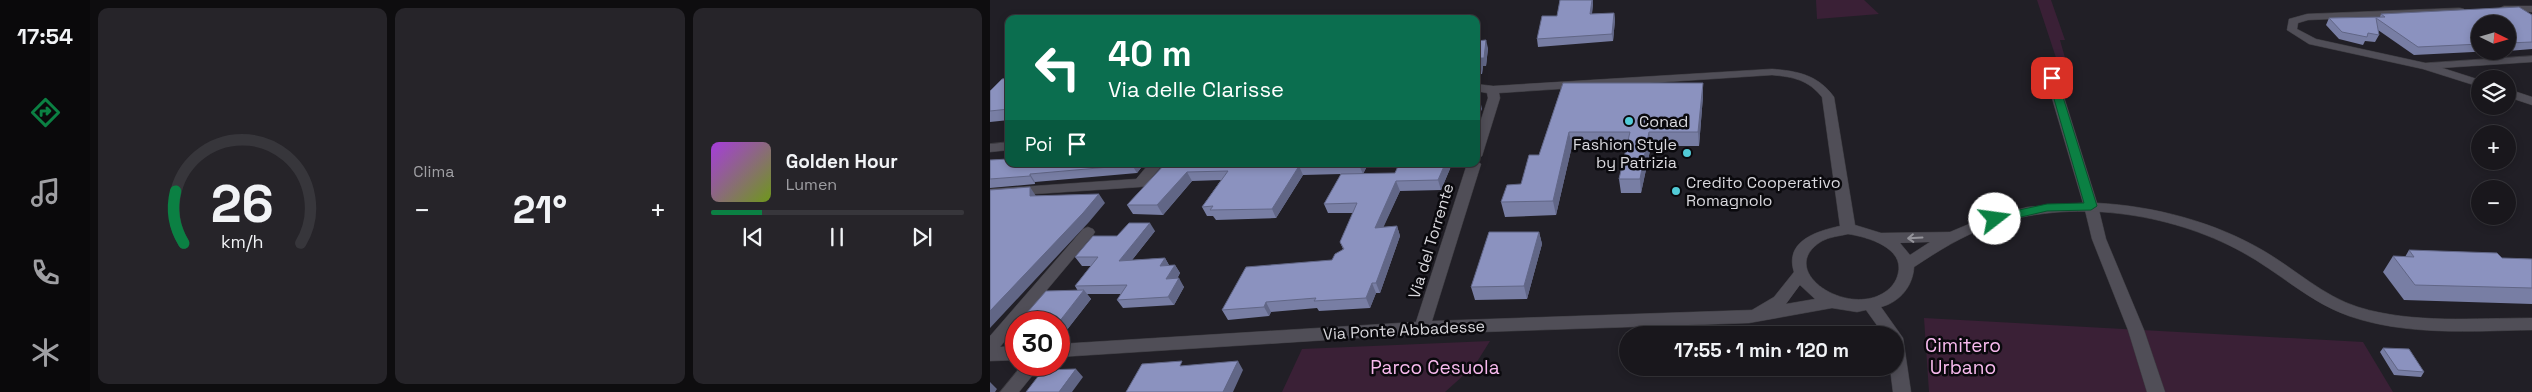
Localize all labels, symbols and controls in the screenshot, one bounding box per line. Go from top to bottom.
north arrow [2471,15,2516,60]
map controls [2471,15,2516,225]
text: 17:54 [17,22,73,50]
text: 40 m [1108,32,1192,76]
icon: left [1025,35,1090,100]
pin [2031,57,2073,99]
icon: arrive [2038,64,2066,92]
button: layers [2471,70,2516,115]
text: Via delle Clarisse [1108,75,1284,103]
icon: directions [28,95,63,130]
place label: Conad [1639,111,1688,132]
marker: Conad [1623,115,1635,127]
button: + [2471,125,2516,170]
icon: arrive [1063,130,1091,158]
text: Poi [1025,132,1053,157]
place label: Fashion Style by Patrizia [1573,134,1677,173]
marker: Fashion Style by Patrizia [1681,147,1693,159]
text: Golden Hour [786,149,898,174]
text: Clima [413,161,454,182]
text: 26 [211,171,274,237]
place label: Credito Cooperativo Romagnolo [1686,172,1841,211]
text: Lumen [786,174,837,195]
icon: music [28,175,63,210]
button: − [2471,180,2516,225]
street label: Via del Torrente [1403,181,1459,301]
marker: Credito Cooperativo Romagnolo [1670,185,1682,197]
text: 21° [513,186,567,234]
text: − [413,192,431,228]
text: + [649,192,667,228]
position arrow [1968,192,2020,244]
icon: previous [739,223,767,251]
icon: pause [823,223,851,251]
icon: next [908,223,936,251]
text: km/h [221,230,264,253]
one-way arrow [1907,234,1923,243]
icon: phone [28,255,63,290]
speed limit sign: 30 [1005,311,1070,376]
street label: Via Ponte Abbadesse [1322,315,1486,345]
park label: Cimitero Urbano [1925,333,2001,380]
icon: climate [28,335,63,370]
text: 17:55 · 1 min · 120 m [1674,338,1849,363]
park label: Parco Cesuola [1370,355,1500,380]

